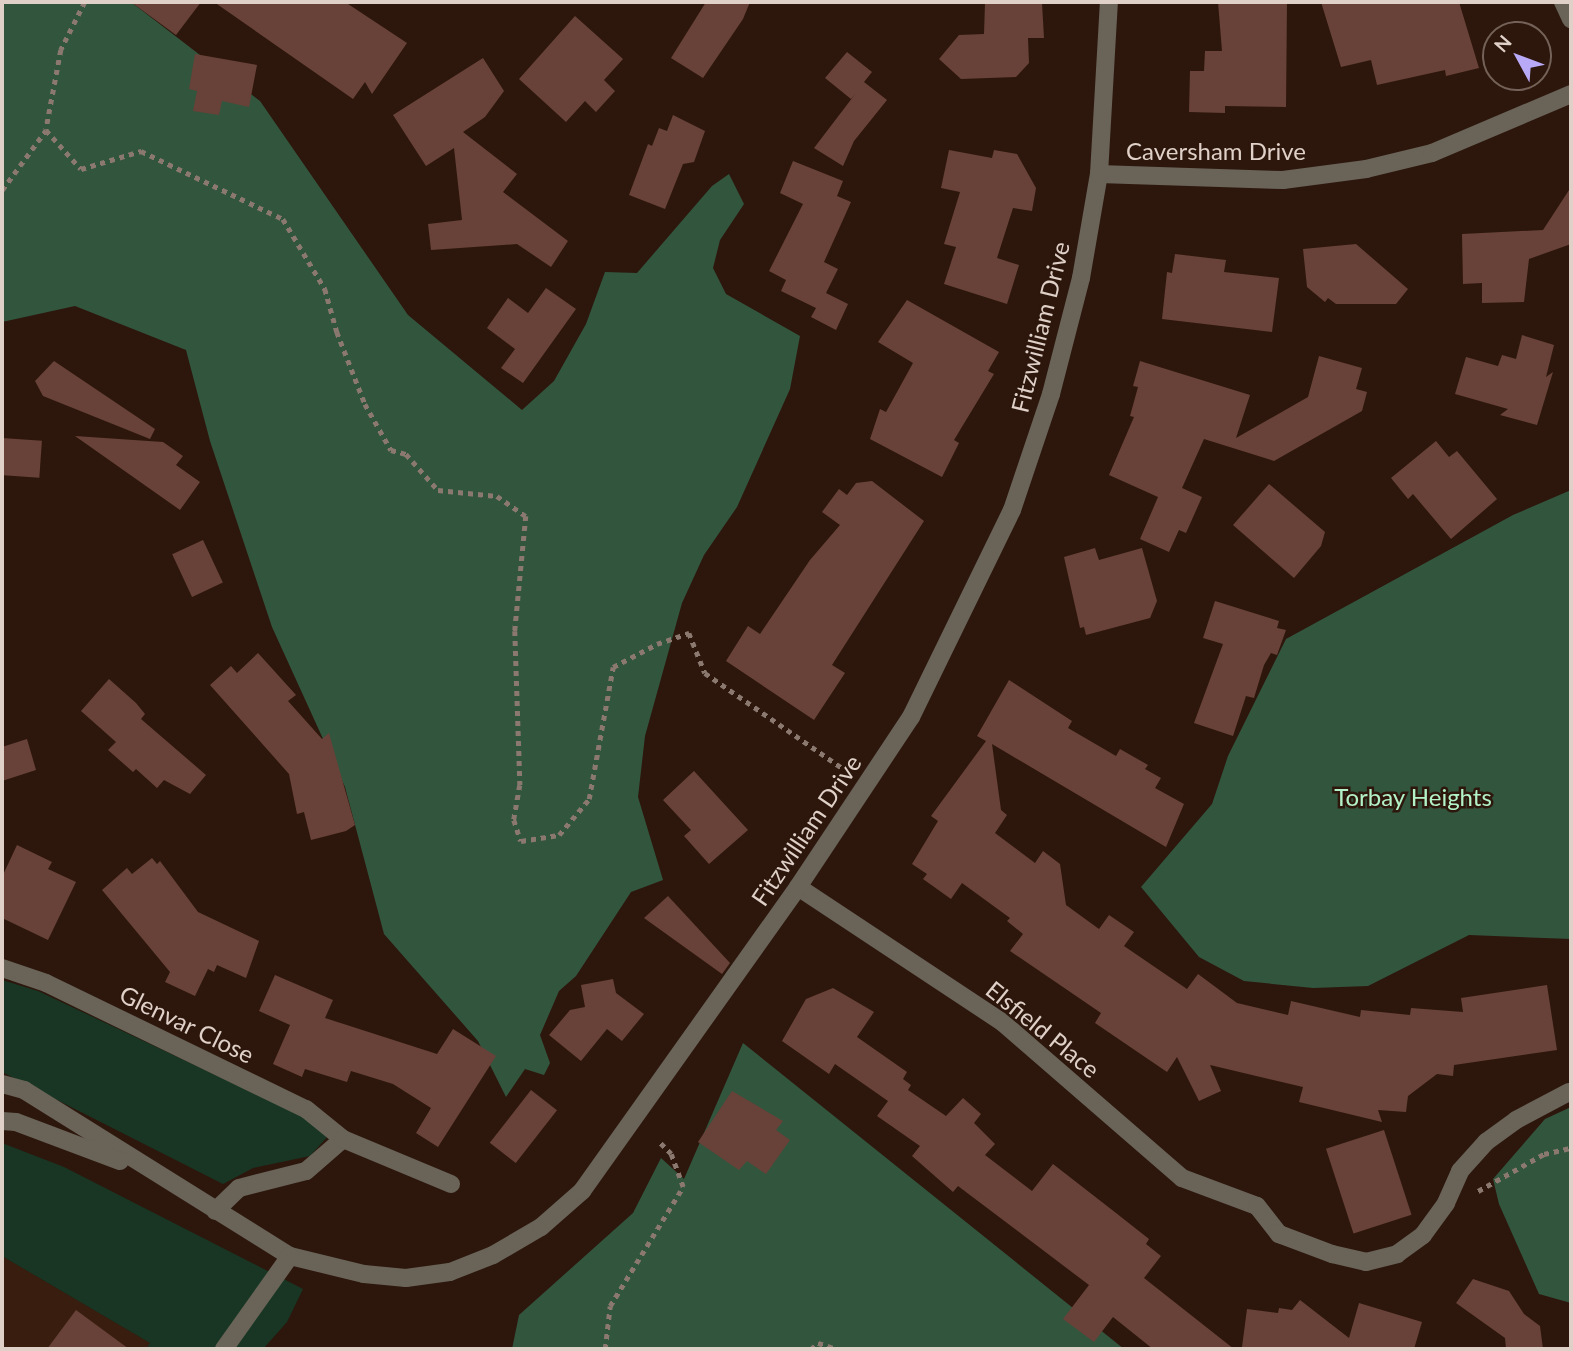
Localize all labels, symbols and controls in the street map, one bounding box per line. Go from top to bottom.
north arrow [1482,21,1552,91]
text: N [1489,30,1516,56]
street label: Caversham Drive [1126,137,1306,165]
street label: Fitzwilliam Drive [1005,238,1075,416]
street label: Fitzwilliam Drive [745,749,867,911]
park label: Torbay Heights [1334,783,1492,811]
street label: Elsfield Place [981,975,1105,1083]
street label: Glenvar Close [115,979,259,1069]

